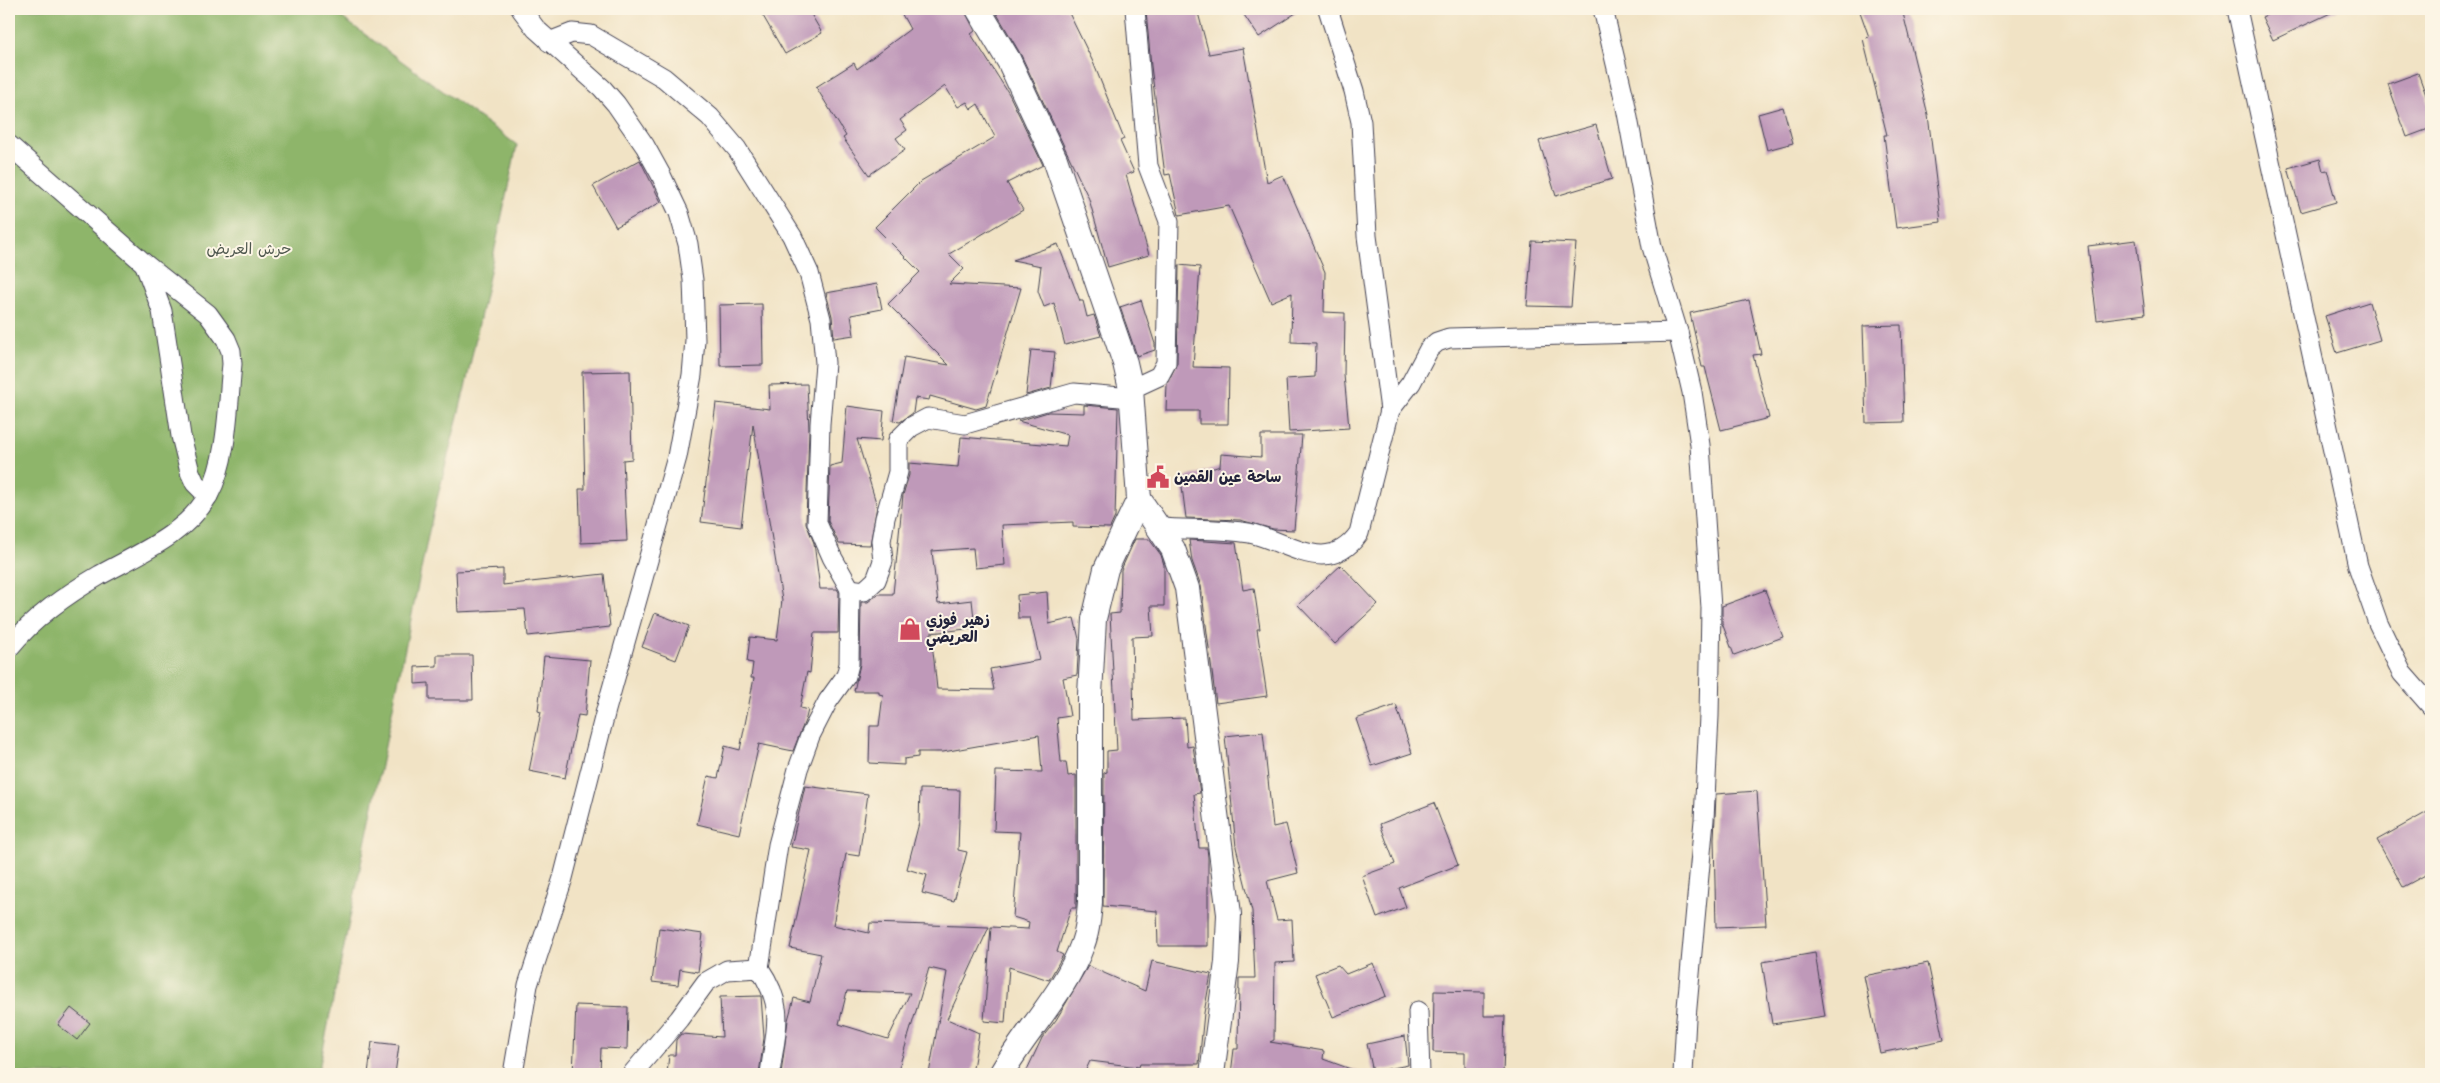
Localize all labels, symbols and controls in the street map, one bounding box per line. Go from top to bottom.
park label: حرش العريض [206,239,292,260]
public building icon: ساحة عين القمين [1145,464,1171,490]
place label: ساحة عين القمين [1174,467,1281,488]
place label: زهير فوزي العريضي [926,610,990,651]
shop icon: زهير فوزي العريضي [897,616,923,642]

